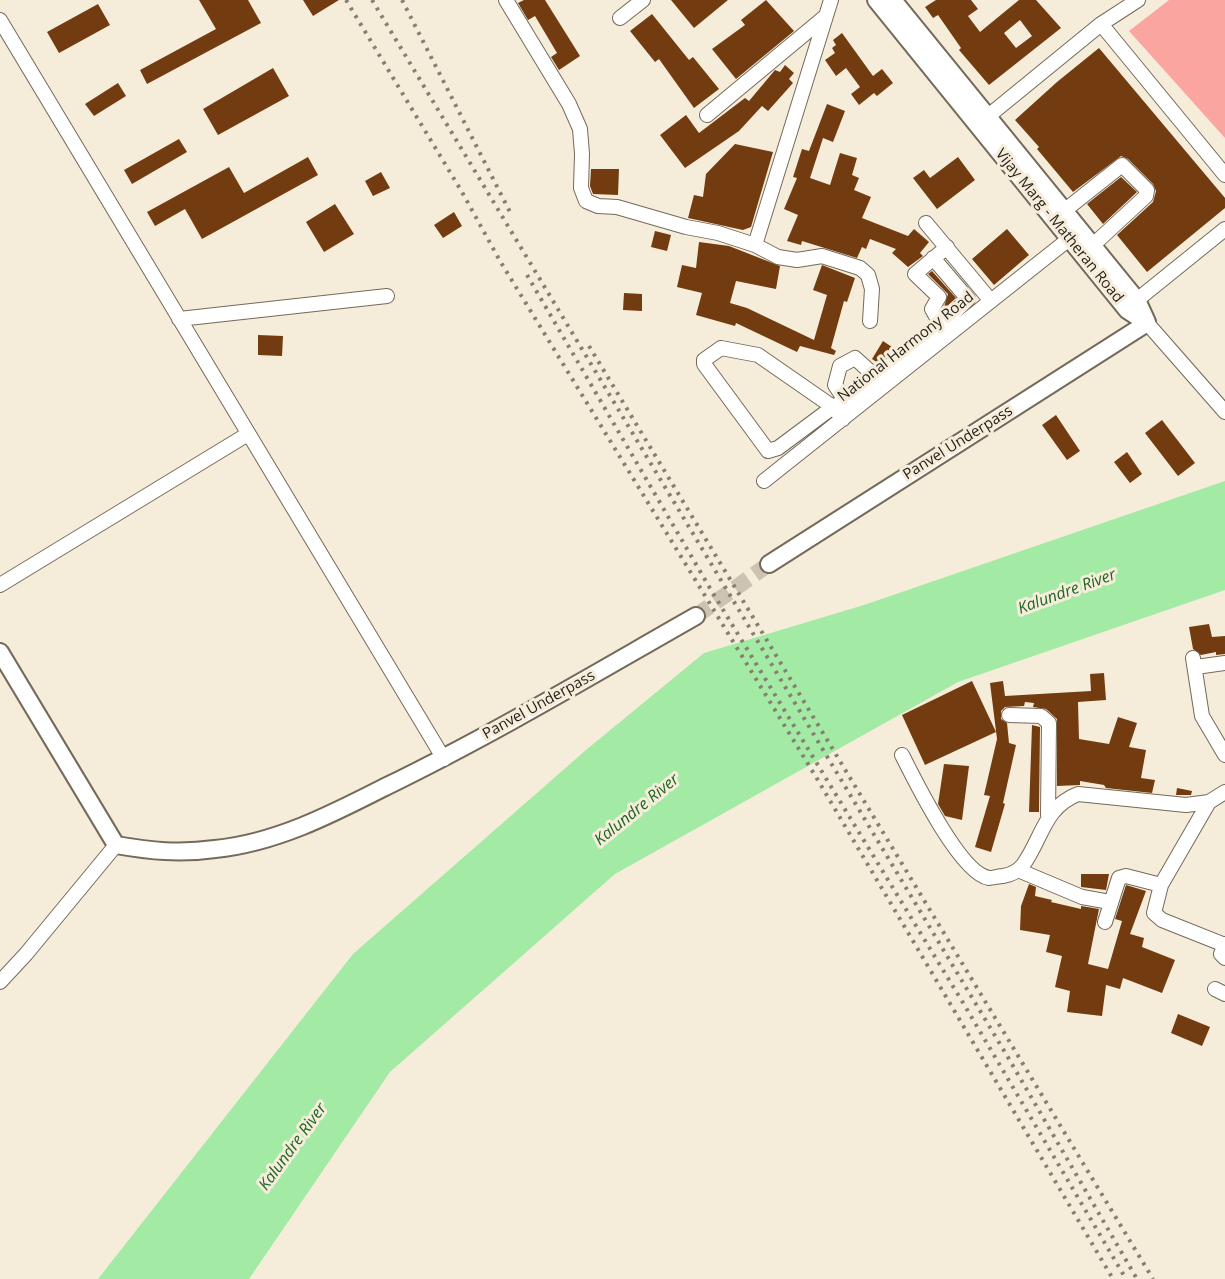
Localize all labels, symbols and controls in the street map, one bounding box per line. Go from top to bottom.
street label: Vijay Marg - Matheran Road [991,145,1127,307]
street label: National Harmony Road [834,288,978,406]
street label: Panvel Underpass [900,402,1016,484]
water label: Kalundre River [1015,565,1119,619]
street label: Panvel Underpass [480,667,598,743]
water label: Kalundre River [591,770,683,850]
water label: Kalundre River [255,1100,331,1194]

